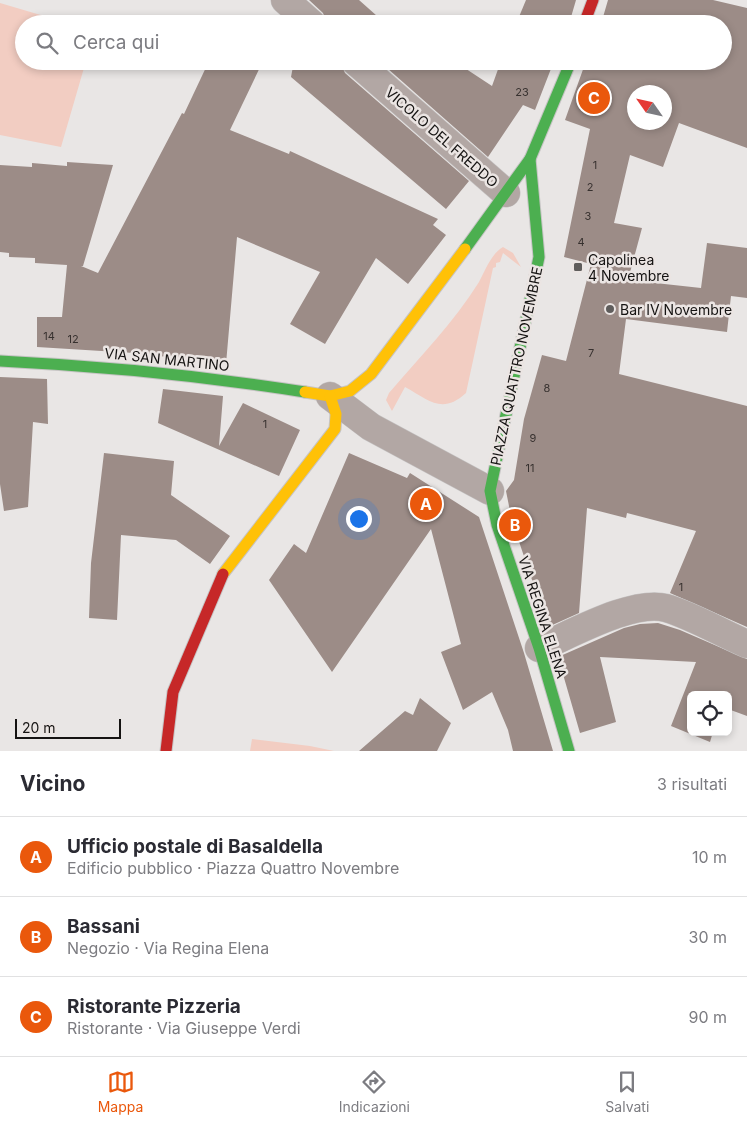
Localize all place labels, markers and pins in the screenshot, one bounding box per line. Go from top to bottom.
pin: C [578,79,610,117]
place label: Capolinea 4 Novembre [588,251,669,284]
marker: Capolinea 4 Novembre [572,261,584,273]
place label: Bar IV Novembre [620,301,732,318]
marker: Bar IV Novembre [604,303,616,315]
pin: A [410,485,442,523]
pin: B [499,506,531,544]

